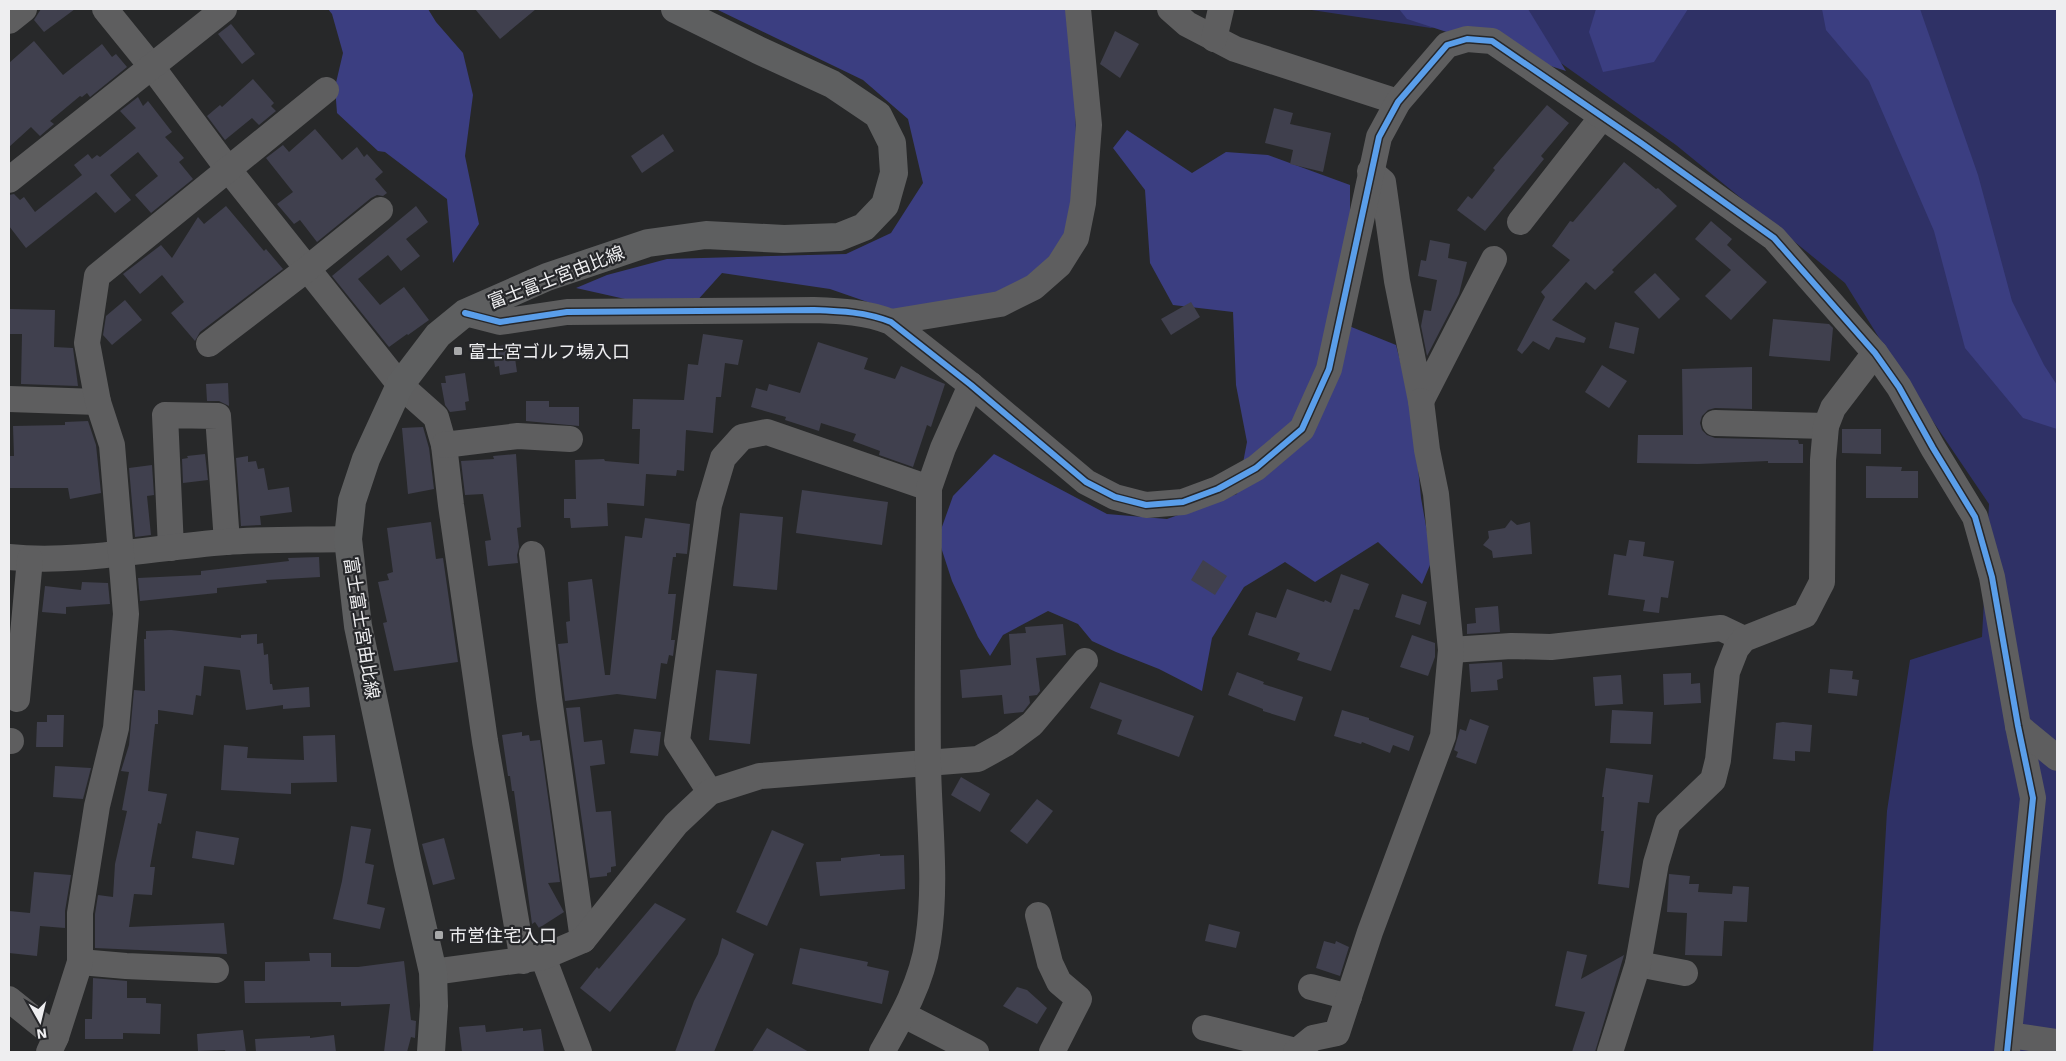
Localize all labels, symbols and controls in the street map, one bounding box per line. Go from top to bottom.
street label: 富士富士宮由比線 [485,241,627,313]
place label: 富士宮ゴルフ場入口 [468,341,630,362]
marker: 富士宮ゴルフ場入口 [452,345,464,357]
street label: 富士富士宮由比線 [340,555,384,701]
place label: 市営住宅入口 [449,925,557,946]
marker: 市営住宅入口 [433,929,445,941]
north arrow [15,996,65,1046]
text: N [36,1025,48,1043]

